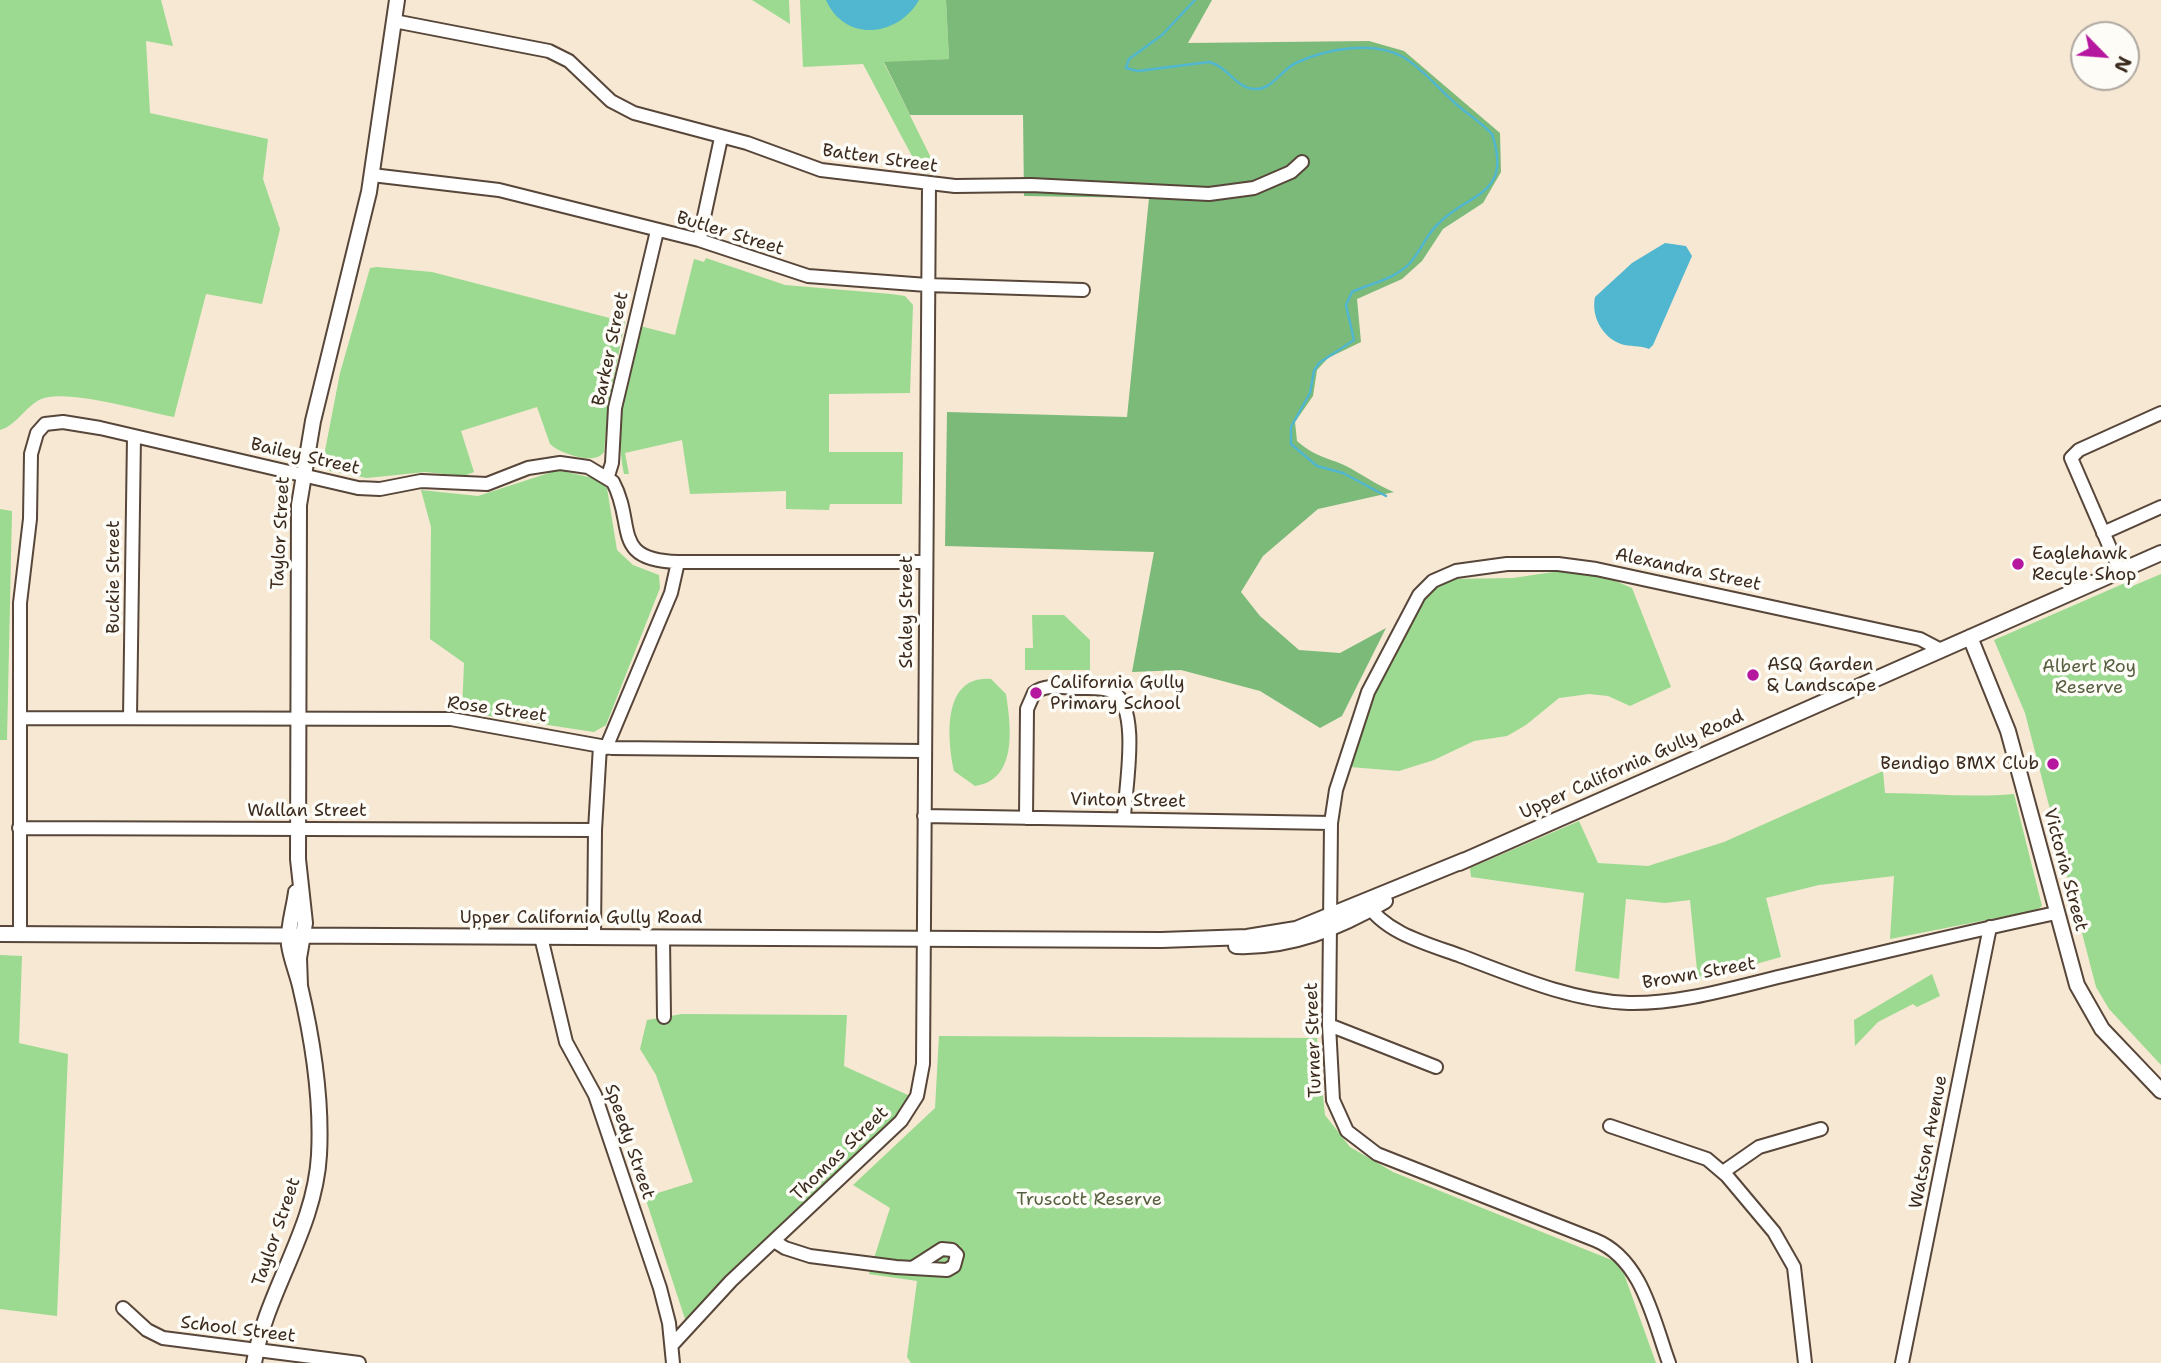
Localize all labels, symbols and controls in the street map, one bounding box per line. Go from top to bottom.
north arrow [2070,21,2140,91]
text: N [2108,52,2137,76]
street label: Batten Street [821,140,939,178]
street label: Butler Street [674,207,786,261]
street label: Barker Street [588,290,634,408]
street label: Bailey Street [248,434,362,480]
street label: Taylor Street [267,476,295,590]
street label: Buckie Street [103,520,125,634]
place label: Eaglehawk Recyle Shop [2032,543,2136,586]
street label: Alexandra Street [1613,544,1763,596]
street label: Staley Street [896,555,918,669]
marker: Eaglehawk Recyle Shop [2010,556,2026,572]
place label: ASQ Garden & Landscape [1767,654,1876,696]
park label: Albert Roy Reserve [2042,656,2136,698]
marker: ASQ Garden & Landscape [1745,667,1761,683]
place label: California Gully Primary School [1050,672,1185,714]
marker: California Gully Primary School [1028,685,1044,701]
street label: Rose Street [446,692,548,728]
street label: Upper California Gully Road [1517,706,1747,824]
place label: Bendigo BMX Club [1880,753,2039,775]
marker: Bendigo BMX Club [2045,756,2061,772]
street label: Vinton Street [1070,789,1186,813]
street label: Wallan Street [247,800,367,822]
street label: Victoria Street [2038,806,2092,934]
street label: Upper California Gully Road [460,907,702,929]
street label: Brown Street [1641,953,1757,995]
street label: Turner Street [1301,982,1327,1098]
street label: Watson Avenue [1905,1073,1953,1211]
street label: Speedy Street [599,1082,659,1202]
street label: Thomas Street [787,1102,893,1206]
street label: Taylor Street [248,1175,306,1289]
park label: Truscott Reserve [1016,1189,1162,1211]
street label: School Street [179,1312,297,1348]

